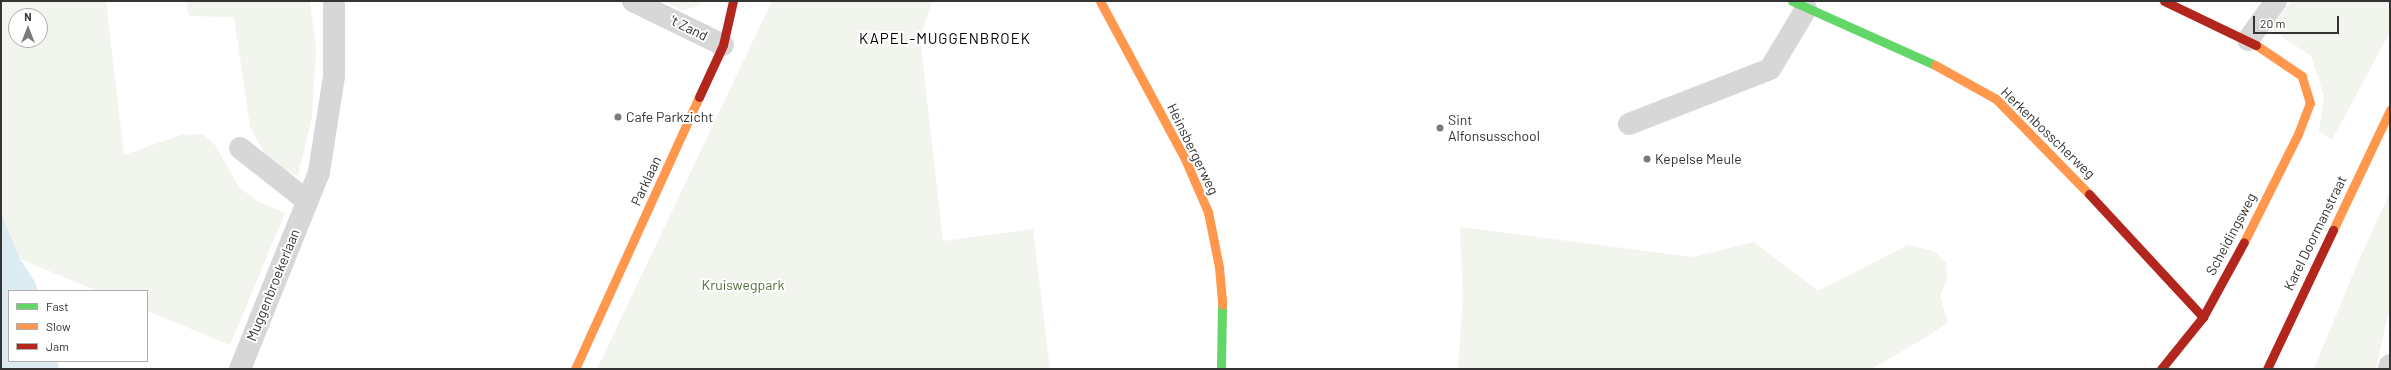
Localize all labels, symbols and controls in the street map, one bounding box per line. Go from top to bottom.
north arrow [8,8,48,48]
scale bar [2255,8,2341,34]
text: N [24,10,32,23]
street label: 't Zand [667,12,711,44]
text: 20 m [2260,16,2286,30]
district label: KAPEL-MUGGENBROEK [859,30,1031,48]
street label: Herkenbosscherweg [1997,84,2099,182]
street label: Heinsbergerweg [1164,101,1222,197]
place label: Cafe Parkzicht [626,109,713,125]
marker: Cafe Parkzicht [613,112,623,122]
place label: Sint Alfonsusschool [1448,112,1540,144]
marker: Sint Alfonsusschool [1435,123,1445,133]
place label: Kepelse Meule [1655,151,1742,167]
street label: Parklaan [627,154,665,208]
marker: Kepelse Meule [1642,154,1652,164]
street label: Karel Doormanstraat [2280,173,2350,293]
street label: Scheidingsweg [2202,190,2260,278]
street label: Muggenbroekerlaan [243,226,303,344]
park label: Kruiswegpark [702,277,784,293]
legend [8,290,148,362]
text: Fast [46,299,69,313]
text: Slow [46,319,71,333]
text: Jam [46,339,69,353]

